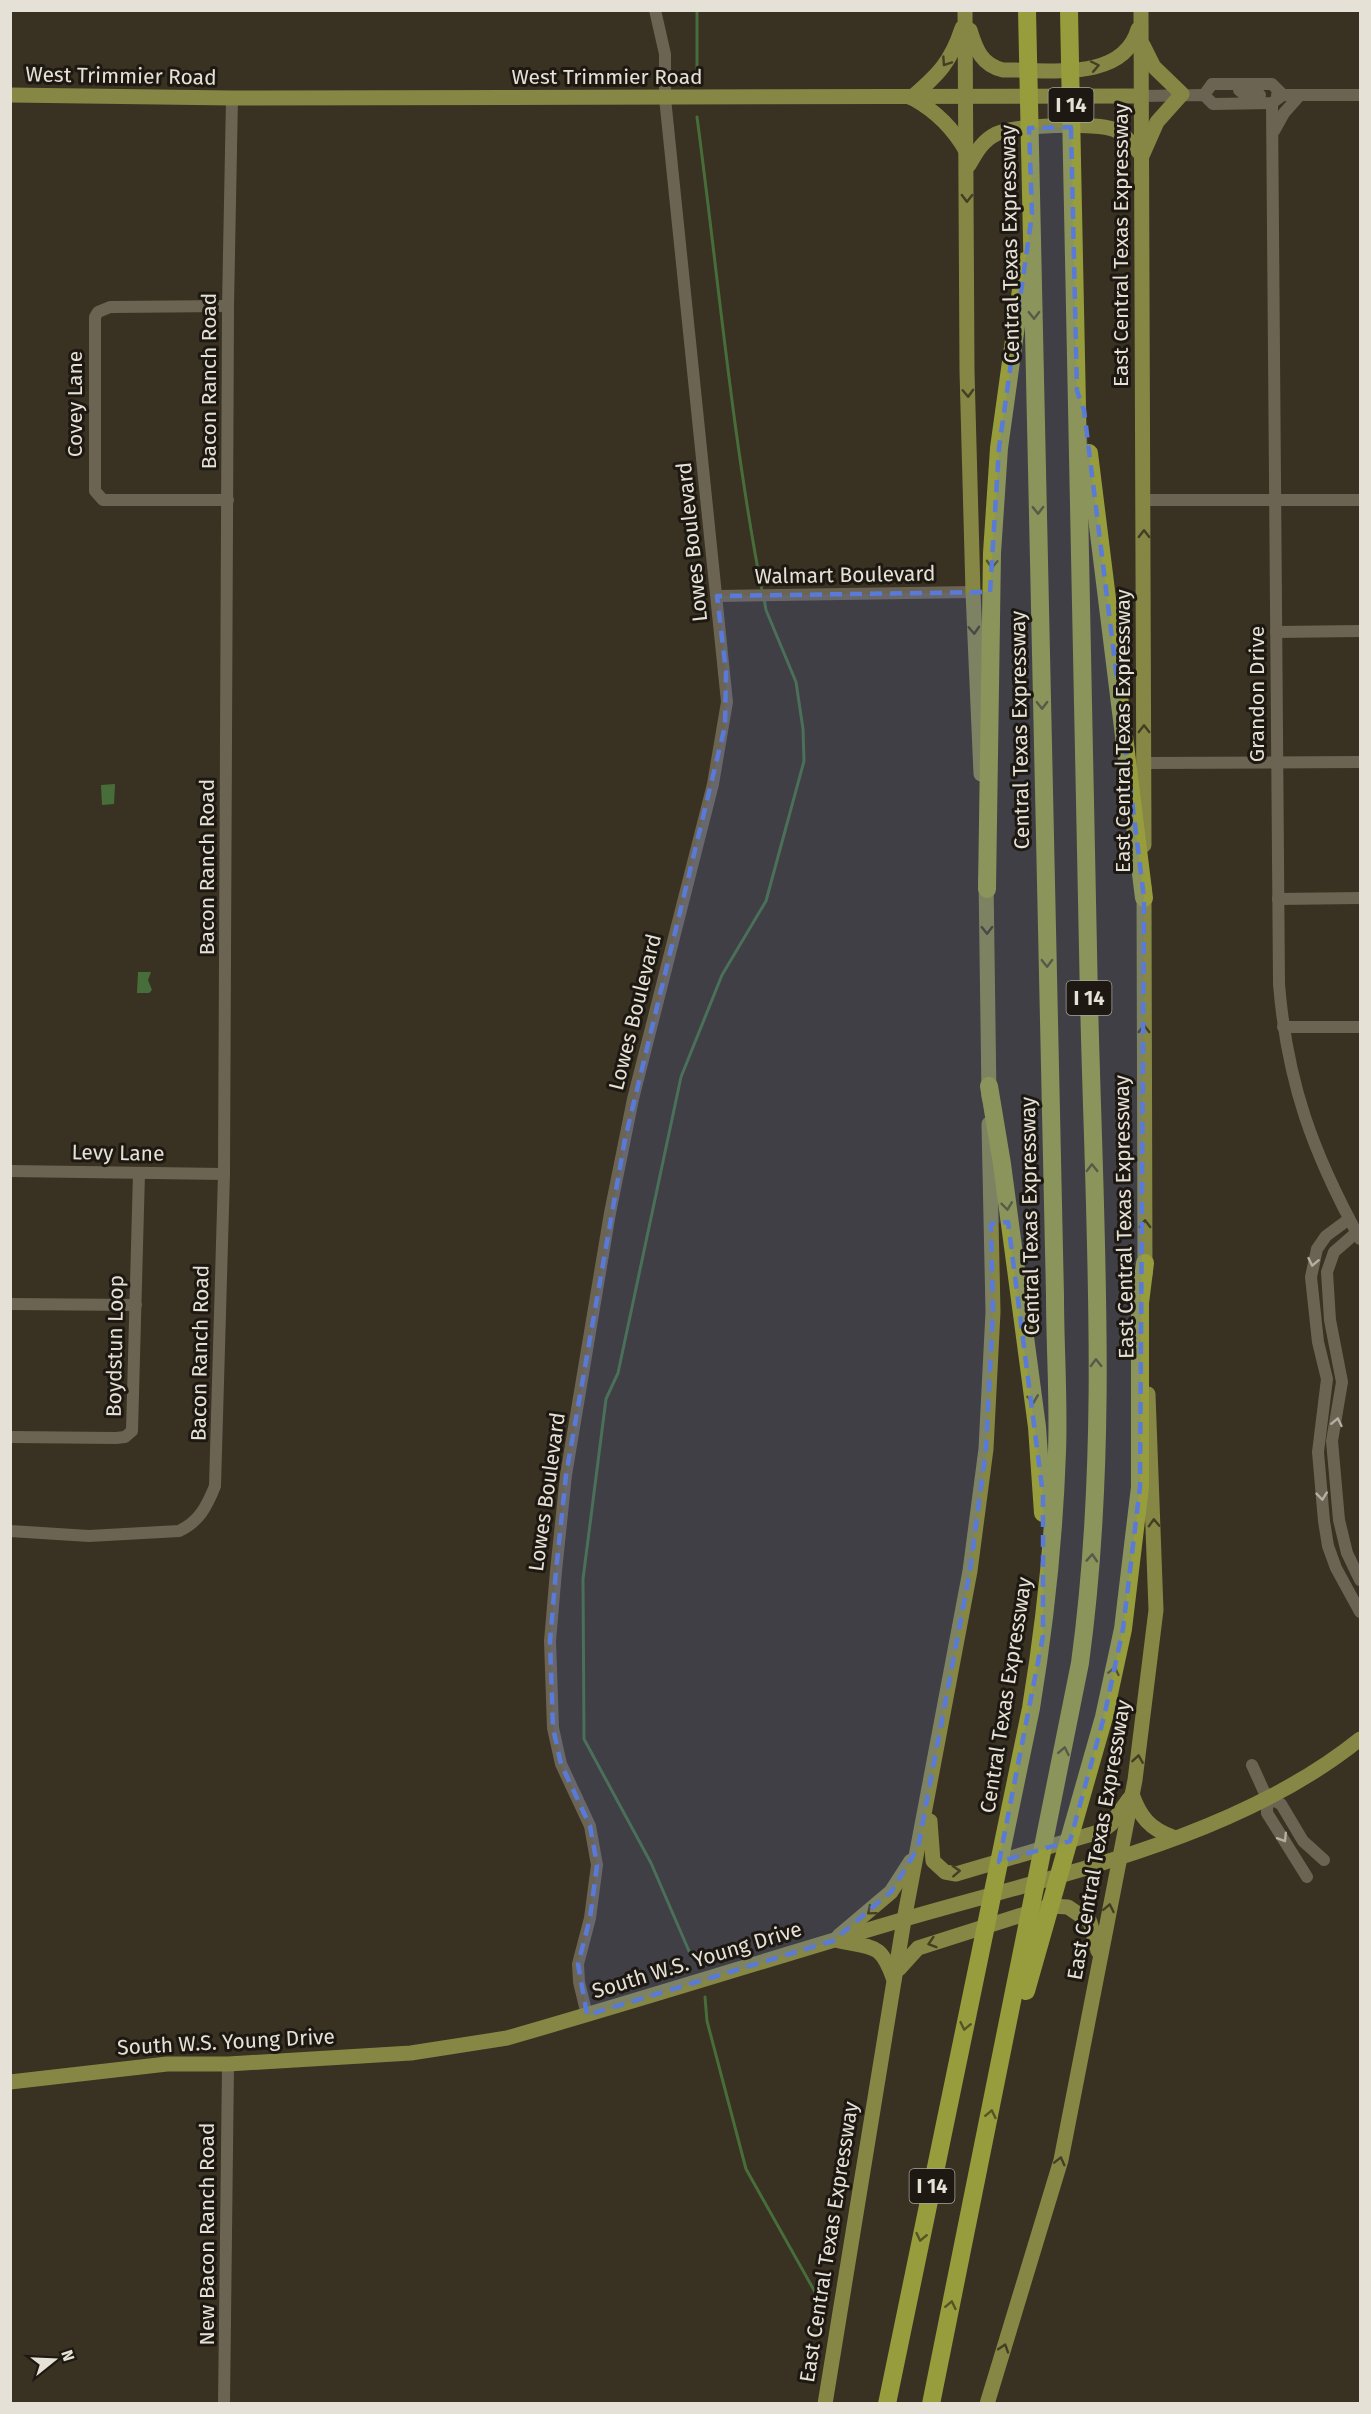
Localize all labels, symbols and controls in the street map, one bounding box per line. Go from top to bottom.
one-way arrow [943,56,954,67]
street label: West Trimmier Road [25,61,217,91]
one-way arrow [1090,61,1100,74]
street label: West Trimmier Road [511,64,703,90]
road number: I 14 [1048,88,1094,122]
street label: East Central Texas Expressway [1108,102,1134,387]
street label: Central Texas Expressway [995,124,1025,364]
one-way arrow [961,194,973,203]
street label: Bacon Ranch Road [196,293,222,469]
one-way arrow [1028,310,1040,319]
street label: Covey Lane [62,351,88,457]
one-way arrow [962,389,974,398]
street label: Lowes Boulevard [671,461,713,623]
one-way arrow [1032,505,1044,514]
one-way arrow [1138,529,1150,538]
street label: Walmart Boulevard [754,560,936,590]
one-way arrow [985,560,998,569]
street label: East Central Texas Expressway [1110,588,1136,873]
street label: Central Texas Expressway [1005,610,1035,850]
one-way arrow [968,626,981,635]
street label: Grandon Drive [1244,626,1270,762]
one-way arrow [1035,700,1048,709]
one-way arrow [1138,724,1150,733]
street label: Bacon Ranch Road [194,779,220,955]
one-way arrow [981,925,993,934]
street label: Lowes Boulevard [603,931,667,1093]
one-way arrow [1040,958,1053,967]
road number: I 14 [1066,981,1112,1015]
one-way arrow [1138,1024,1150,1033]
street label: East Central Texas Expressway [1109,1074,1139,1359]
street label: Central Texas Expressway [1015,1096,1045,1336]
street label: Levy Lane [71,1139,165,1167]
one-way arrow [1086,1164,1099,1173]
one-way arrow [1000,1202,1013,1211]
one-way arrow [1139,1219,1151,1228]
one-way arrow [1308,1257,1321,1267]
street label: Bacon Ranch Road [185,1265,215,1441]
street label: Boydstun Loop [101,1275,129,1417]
one-way arrow [1090,1359,1102,1368]
one-way arrow [1027,1395,1039,1404]
street label: Lowes Boulevard [523,1411,571,1573]
one-way arrow [1329,1417,1342,1427]
one-way arrow [1315,1492,1328,1501]
one-way arrow [1148,1518,1161,1527]
one-way arrow [1086,1553,1099,1562]
street label: Central Texas Expressway [974,1574,1038,1815]
one-way arrow [1107,1667,1120,1677]
street label: East Central Texas Expressway [1062,1697,1137,1982]
one-way arrow [1057,1746,1070,1756]
one-way arrow [1132,1754,1144,1763]
one-way arrow [1276,1832,1287,1843]
one-way arrow [952,1865,961,1878]
one-way arrow [867,1903,878,1914]
one-way arrow [1102,1903,1115,1913]
street label: South W.S. Young Drive [589,1916,805,2004]
one-way arrow [927,1936,938,1948]
one-way arrow [960,2021,973,2031]
street label: South W.S. Young Drive [116,2023,336,2061]
street label: East Central Texas Expressway [794,2099,864,2384]
one-way arrow [984,2109,997,2119]
street label: New Bacon Ranch Road [194,2123,220,2345]
one-way arrow [1053,2156,1066,2166]
road number: I 14 [910,2169,954,2203]
one-way arrow [916,2232,929,2242]
one-way arrow [944,2300,957,2310]
north arrow [24,2330,84,2390]
one-way arrow [997,2343,1009,2354]
text: N [57,2348,78,2363]

